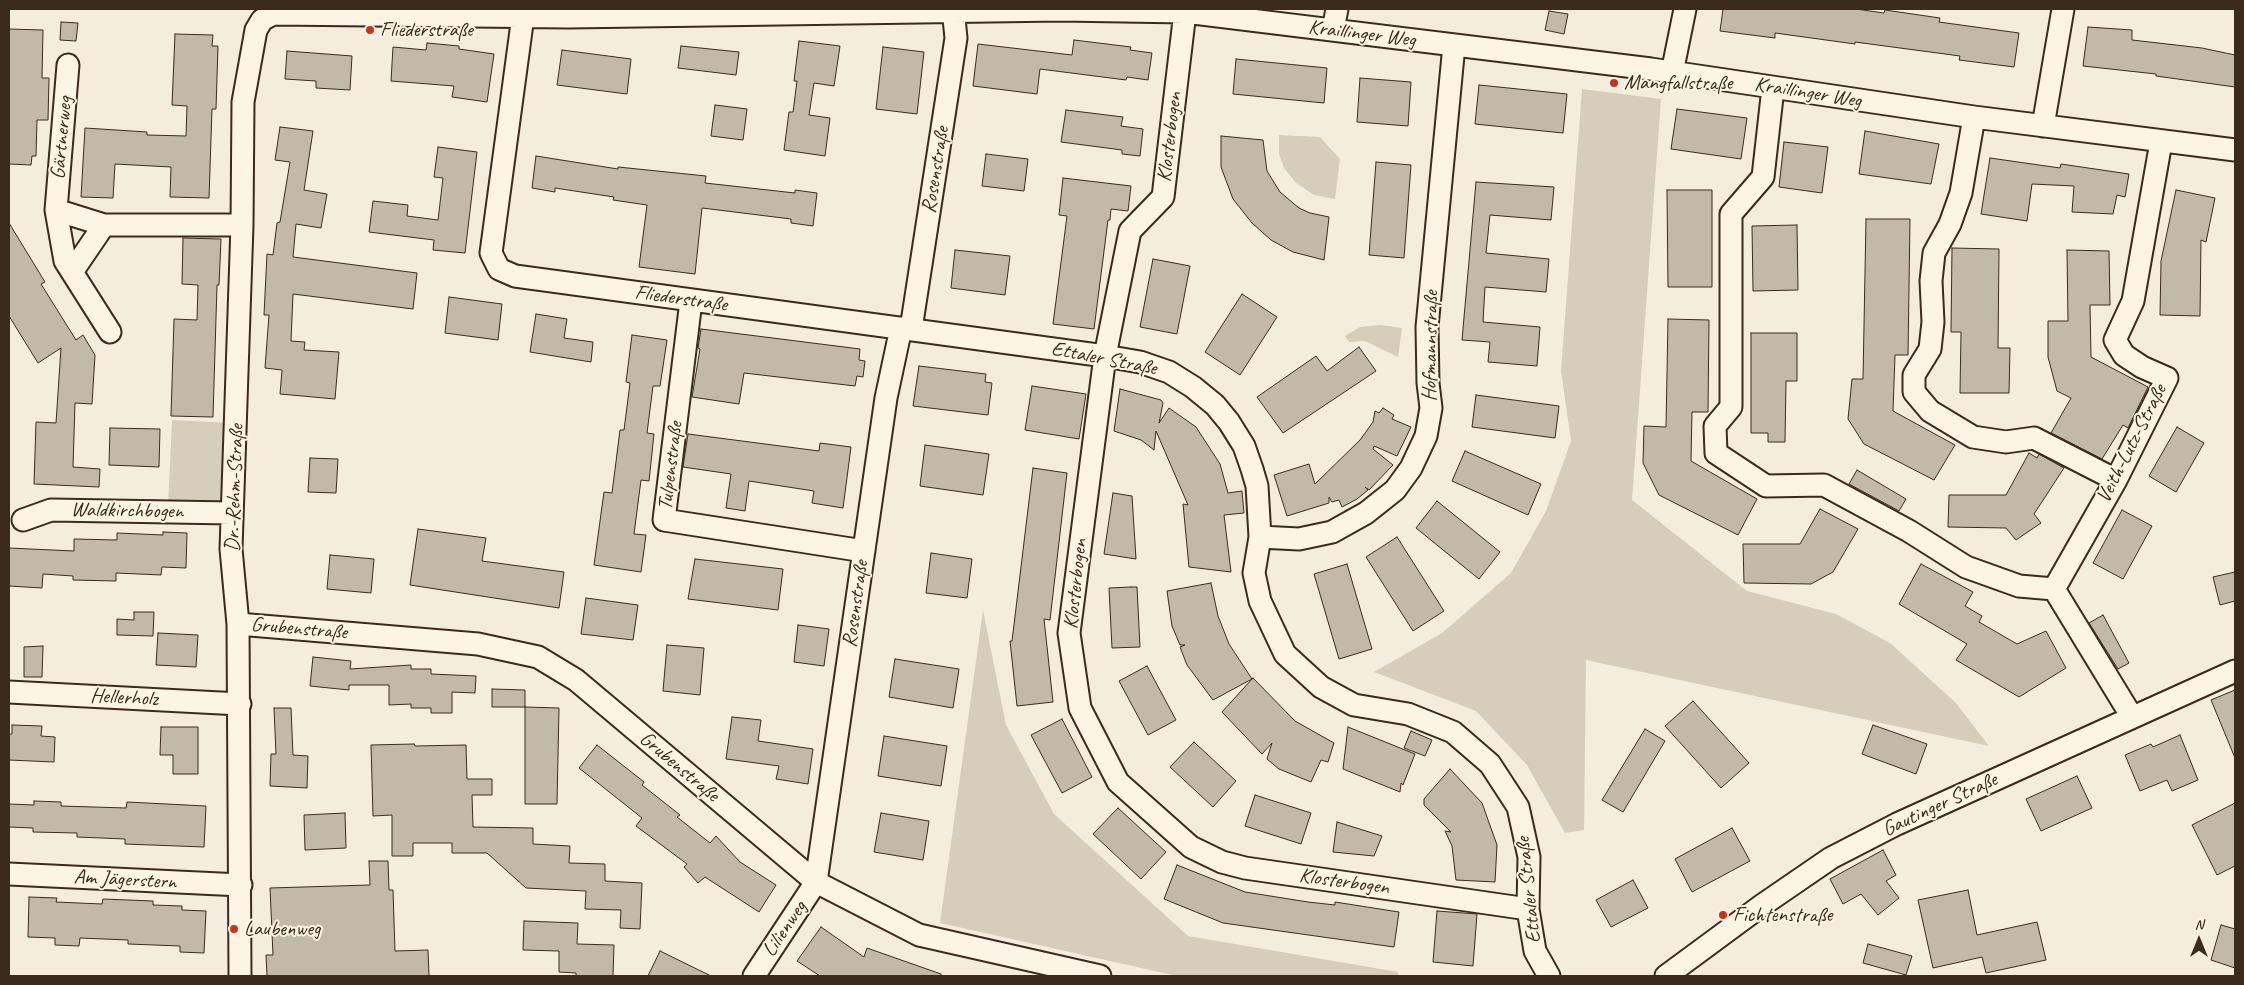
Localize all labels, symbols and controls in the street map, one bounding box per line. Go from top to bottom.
street label: Kraillinger Weg [1307,15,1417,53]
place label: Fliederstraße [380,17,473,43]
marker: Fliederstraße [364,24,376,36]
place label: Mangfallstraße [1624,70,1732,96]
street label: Kraillinger Weg [1753,72,1863,114]
marker: Mangfallstraße [1608,77,1620,89]
street label: Klosterbogen [1152,91,1188,183]
street label: Gärtnerweg [46,96,78,180]
street label: Rosenstraße [917,125,955,215]
street label: Fliederstraße [633,280,729,318]
street label: Hofmannstraße [1417,290,1445,402]
street label: Ettaler Straße [1049,336,1159,382]
street label: Veith-Lutz-Straße [2091,381,2173,507]
street label: Tulpenstraße [653,420,689,512]
street label: Dr.-Rehm-Straße [220,424,250,552]
street label: Waldkirchbogen [71,497,183,525]
street label: Klosterbogen [1059,538,1093,630]
street label: Rosenstraße [837,559,875,649]
street label: Grubenstraße [250,612,348,646]
street label: Hellerholz [90,684,158,712]
street label: Grubenstraße [634,726,724,808]
street label: Gautinger Straße [1879,767,2001,843]
street label: Ettaler Straße [1511,836,1547,944]
street label: Klosterbogen [1297,863,1391,901]
street label: Am Jägerstern [73,865,177,895]
street label: Lilienweg [757,896,813,962]
place label: Fichtenstraße [1733,902,1832,928]
marker: Fichtenstraße [1717,909,1729,921]
north arrow [2174,915,2224,965]
place label: Laubenweg [244,916,320,942]
text: N [2195,916,2203,933]
marker: Laubenweg [228,923,240,935]

